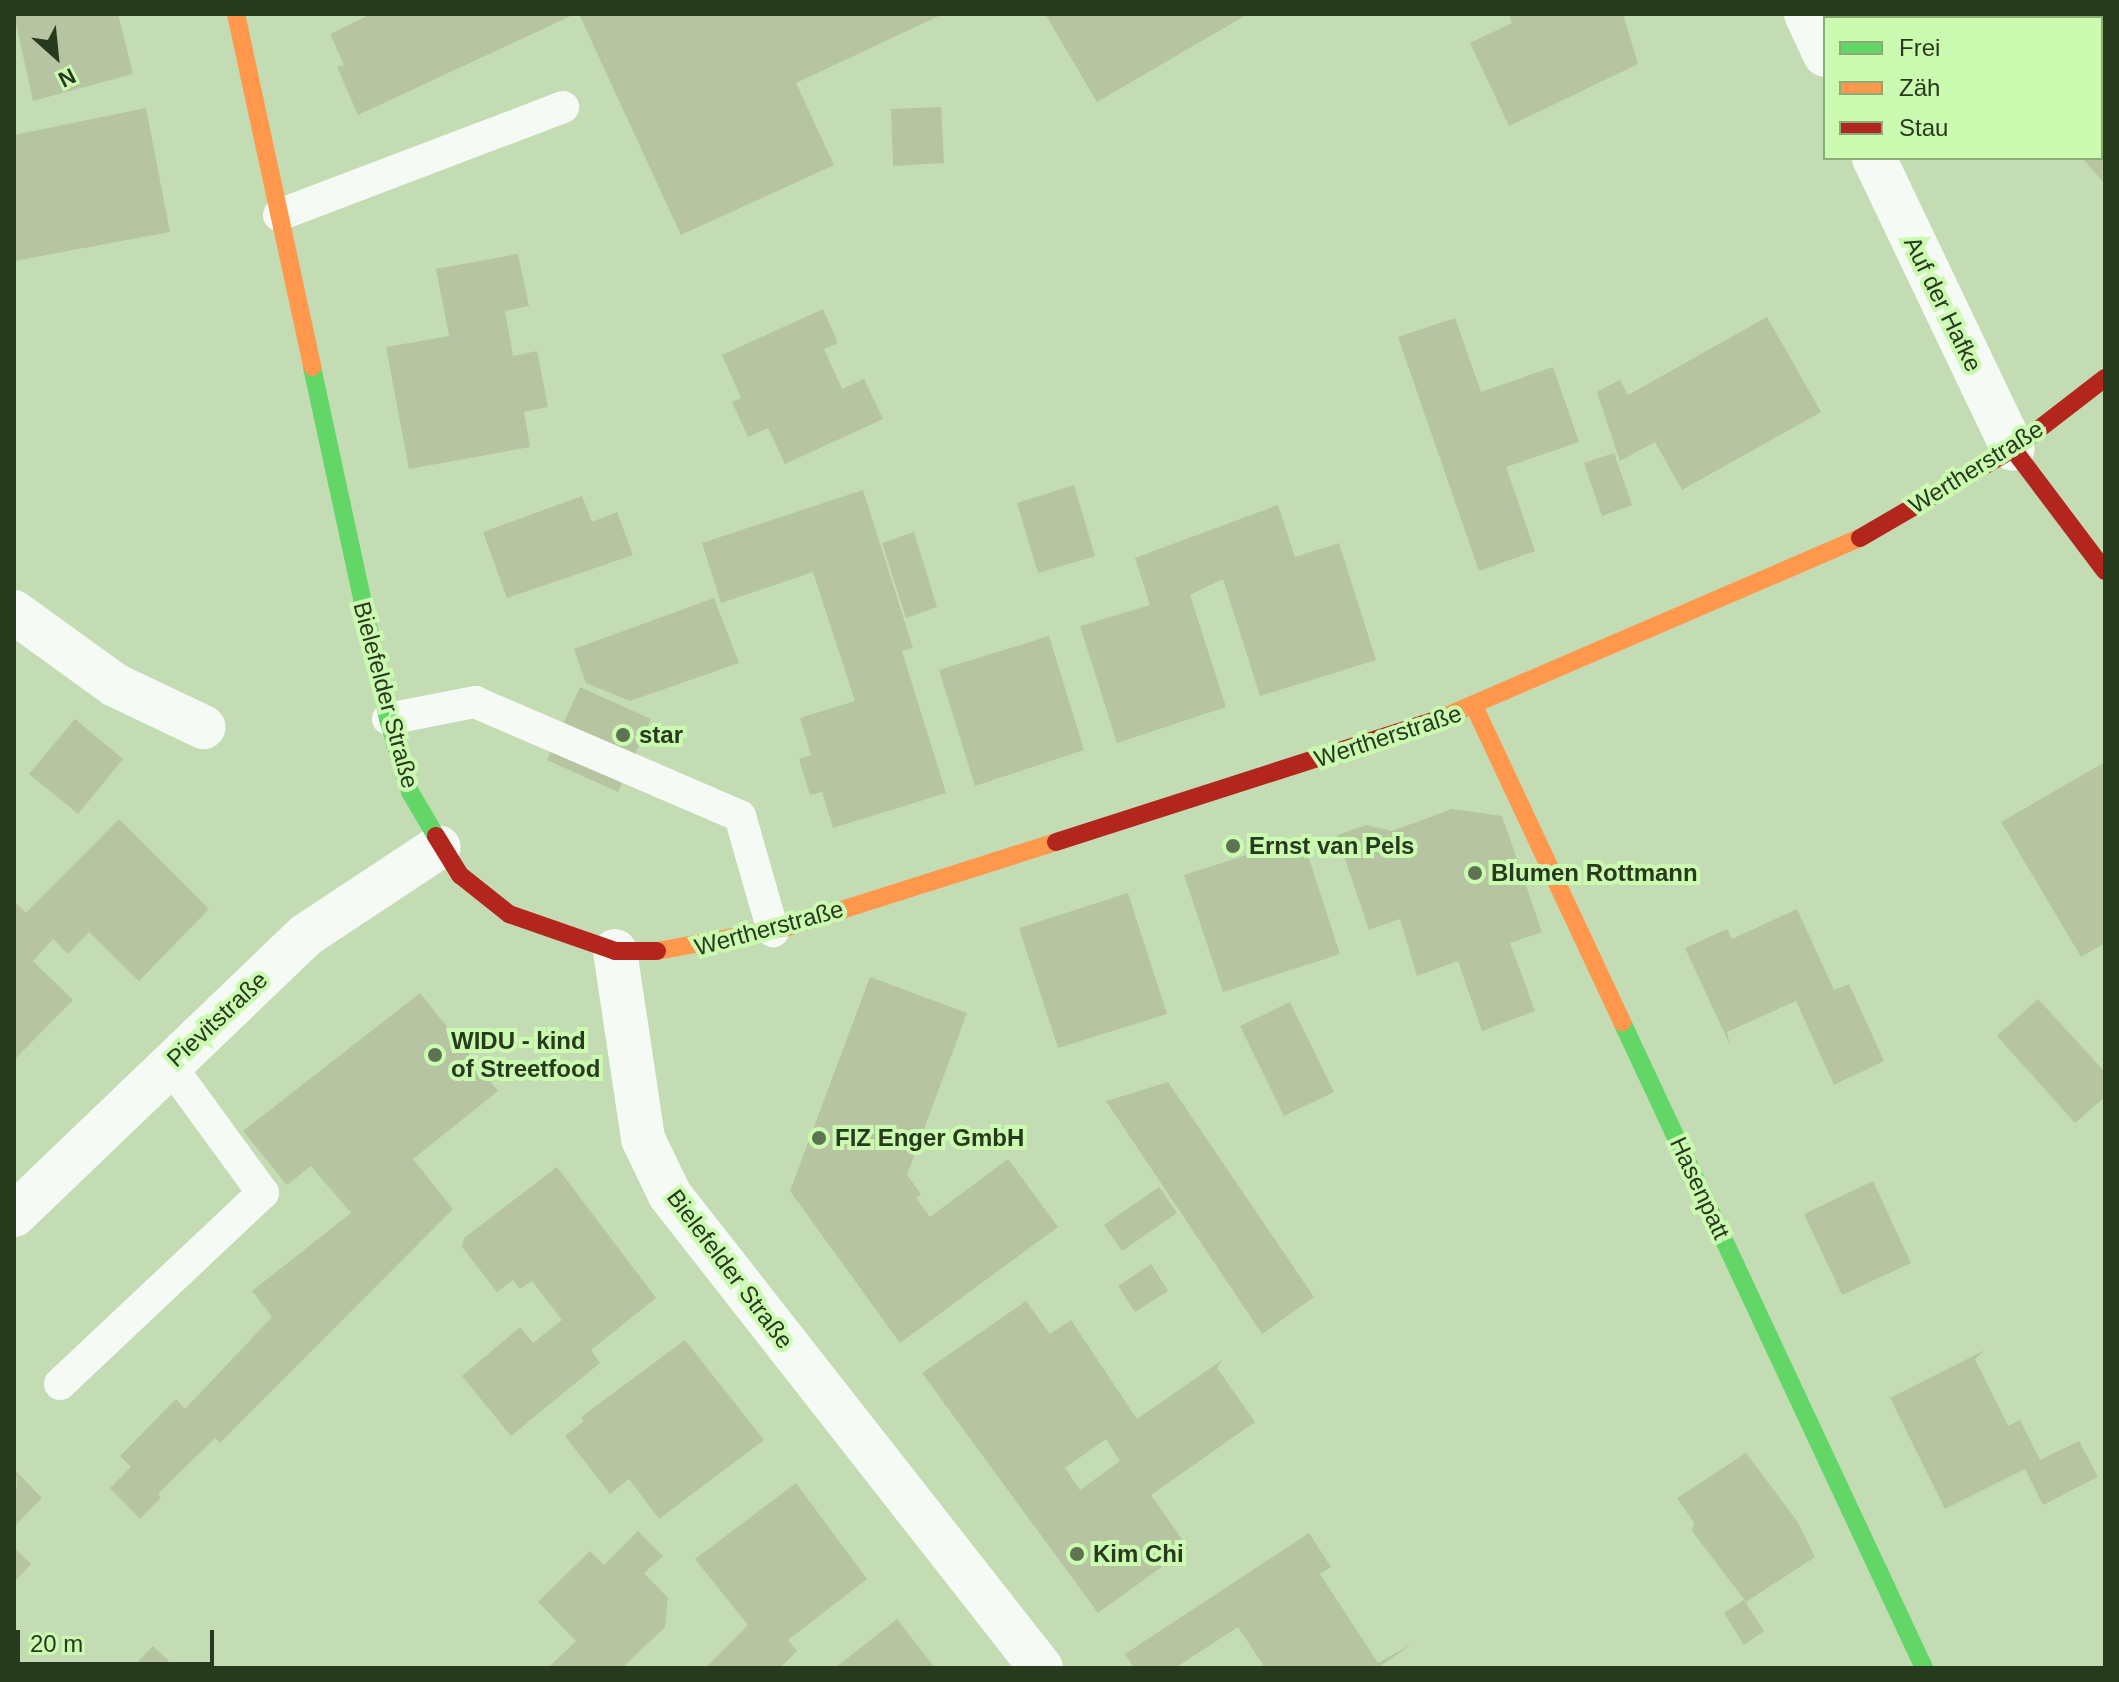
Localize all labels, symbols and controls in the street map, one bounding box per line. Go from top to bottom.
north arrow [16,16,96,96]
legend [1823,16,2103,160]
text: Frei [1899,34,1940,61]
text: N [54,63,80,93]
text: Zäh [1899,74,1940,101]
text: Stau [1899,114,1948,141]
street label: Auf der Hafke [1898,232,1988,376]
street label: Wertherstraße [1904,414,2048,520]
street label: Bielefelder Straße [347,598,425,792]
street label: Wertherstraße [1311,699,1465,773]
place label: star [639,721,683,749]
marker: star [614,726,632,744]
place label: Ernst van Pels [1249,832,1414,860]
marker: Ernst van Pels [1224,837,1242,855]
place label: Blumen Rottmann [1491,859,1698,887]
marker: Blumen Rottmann [1466,864,1484,882]
street label: Wertherstraße [691,894,847,962]
street label: Pievitstraße [161,965,273,1073]
place label: WIDU - kind of Streetfood [451,1027,600,1083]
marker: WIDU - kind of Streetfood [426,1046,444,1064]
place label: FIZ Enger GmbH [835,1124,1024,1152]
marker: FIZ Enger GmbH [810,1129,828,1147]
street label: Hasenpatt [1664,1132,1736,1244]
street label: Bielefelder Straße [661,1184,799,1354]
place label: Kim Chi [1093,1540,1184,1568]
marker: Kim Chi [1068,1545,1086,1563]
scale bar [20,1614,218,1664]
text: 20 m [30,1630,83,1657]

